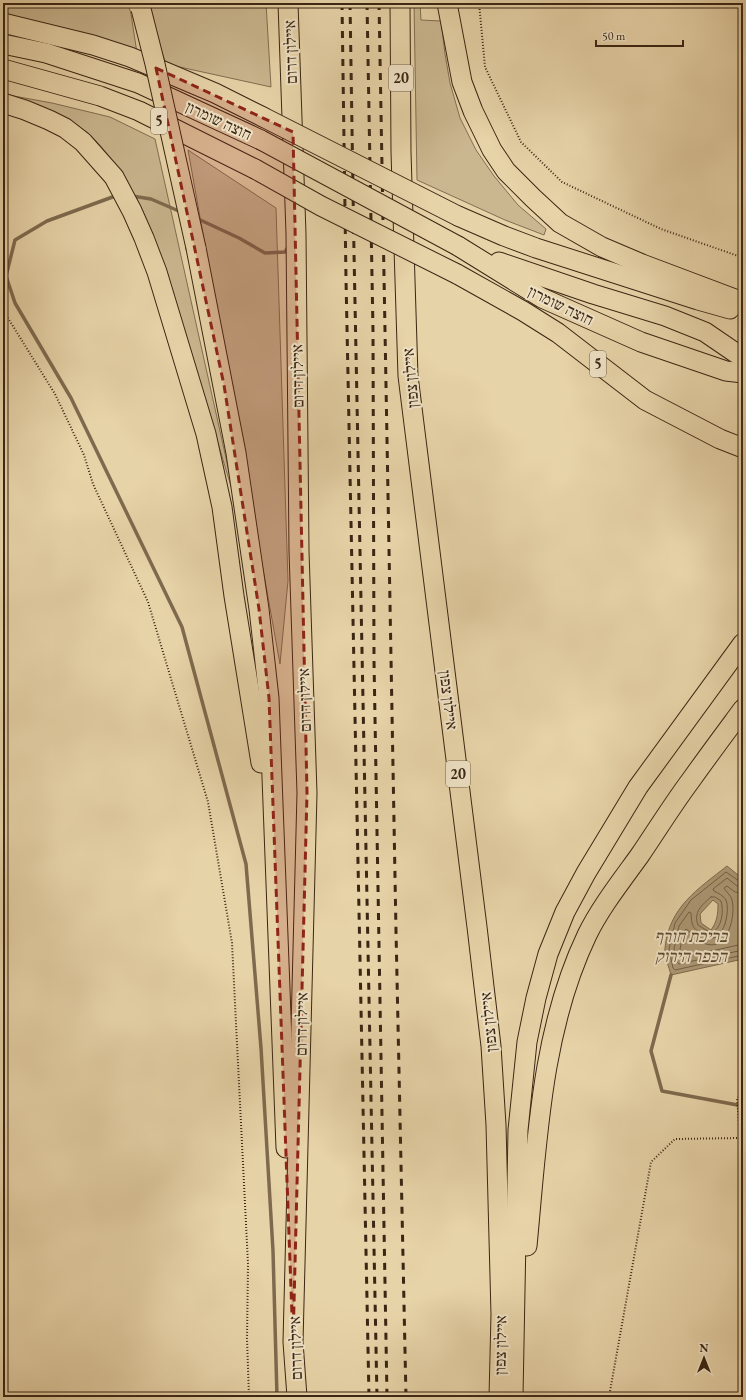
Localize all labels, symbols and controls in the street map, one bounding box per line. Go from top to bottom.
street label: איילון דרום [279,20,302,84]
scale bar [596,22,683,48]
text: 50 m [602,28,626,44]
road number: 20 [389,65,413,91]
street label: חוצה שומרון [182,96,255,145]
road number: 5 [151,108,167,134]
street label: חוצה שומרון [524,281,597,330]
street label: איילון דרום [286,344,309,408]
street label: איילון צפון [397,347,424,409]
road number: 5 [590,351,606,377]
street label: איילון דרום [293,668,316,732]
street label: איילון צפון [434,669,463,731]
road number: 20 [446,761,470,787]
water label: בריכת חורף הכפר הירוק [655,925,729,967]
street label: איילון צפון [475,991,502,1053]
street label: איילון דרום [290,992,313,1056]
street label: איילון צפון [489,1315,512,1375]
street label: איילון דרום [284,1316,307,1380]
north arrow [684,1338,724,1378]
text: N [700,1341,709,1355]

